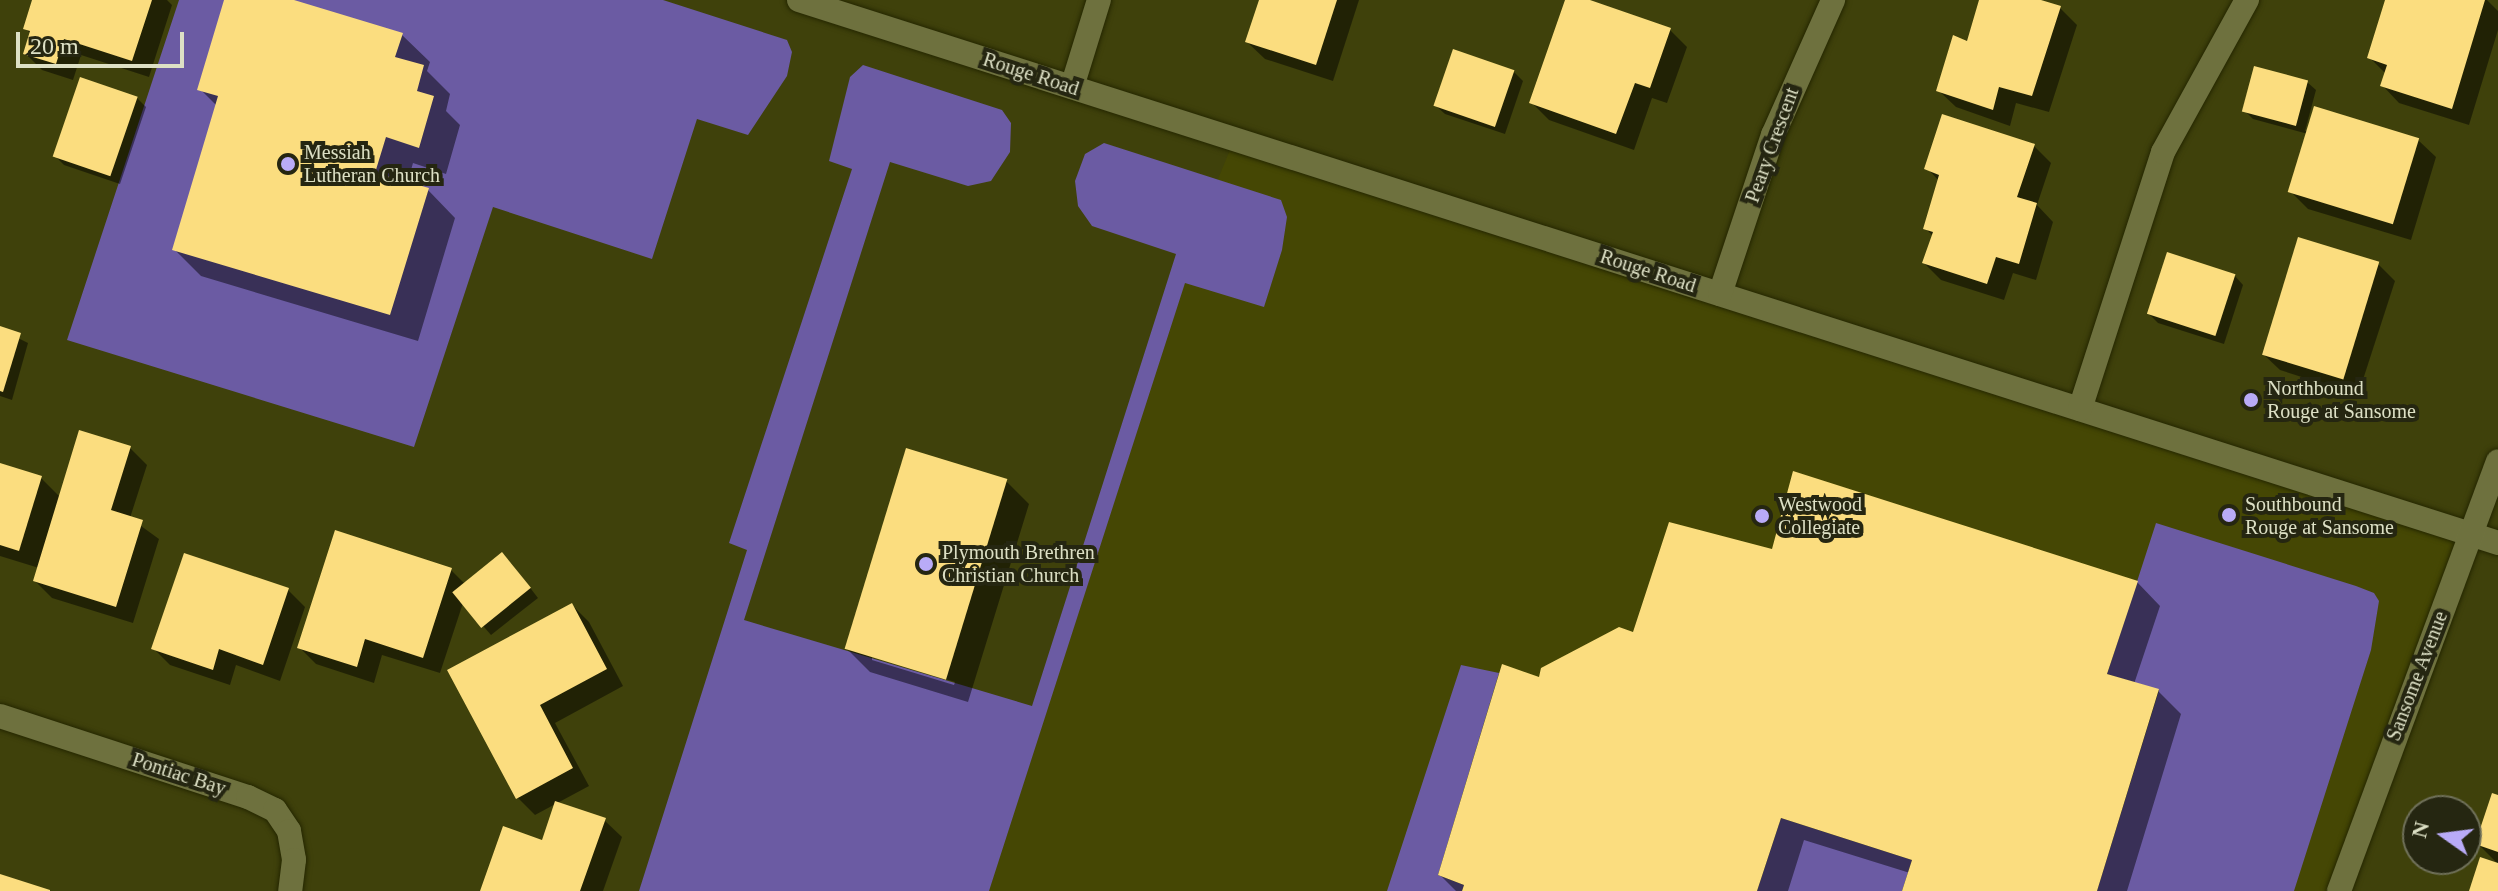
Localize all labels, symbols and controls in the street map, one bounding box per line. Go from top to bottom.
scale bar [20,16,188,66]
text: 20 m [30,33,79,59]
street label: Rouge Road [980,47,1082,101]
street label: Peary Crescent [1740,84,1804,206]
place label: Messiah Lutheran Church [304,140,440,187]
marker: Messiah Lutheran Church [279,155,297,173]
street label: Rouge Road [1597,244,1699,298]
place label: Northbound Rouge at Sansome [2267,376,2416,423]
marker: Northbound Rouge at Sansome [2242,391,2260,409]
place label: Westwood Collegiate [1778,492,1862,539]
place label: Southbound Rouge at Sansome [2245,492,2394,539]
marker: Southbound Rouge at Sansome [2220,506,2238,524]
marker: Westwood Collegiate [1753,507,1771,525]
place label: Plymouth Brethren Christian Church [942,540,1095,587]
marker: Plymouth Brethren Christian Church [917,555,935,573]
street label: Sansome Avenue [2381,607,2453,745]
street label: Pontiac Bay [129,748,229,800]
north arrow [2402,795,2482,875]
text: N [2406,819,2434,840]

